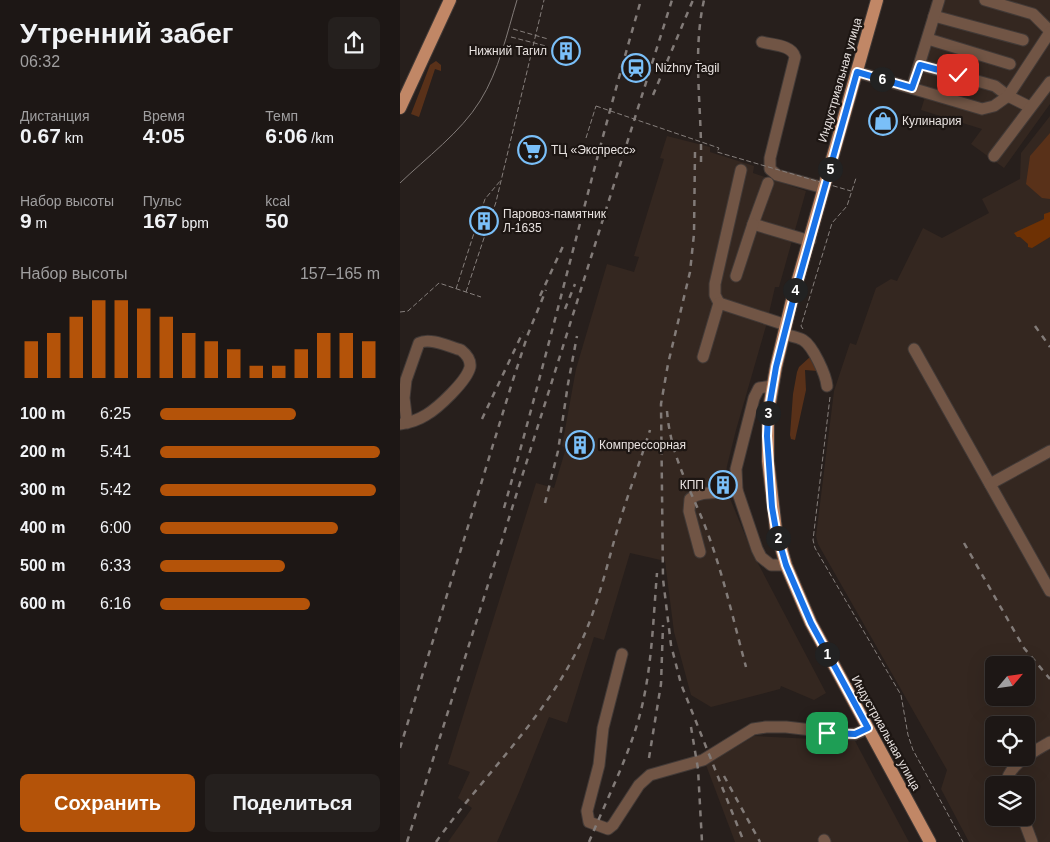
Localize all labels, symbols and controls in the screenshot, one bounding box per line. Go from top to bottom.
street label: Индустриальная улица [815,16,865,144]
button: share [328,17,380,69]
text: Утренний забег [20,18,234,49]
building icon: Нижний Тагил [551,36,581,66]
place label: Нижний Тагил [469,44,547,58]
text: 06:32 [20,53,60,70]
station icon: Nizhny Tagil [621,53,651,83]
pin [937,54,979,96]
place label: Nizhny Tagil [655,61,719,75]
icon: check [944,61,972,89]
pin: 6 [870,66,894,92]
text: 6 [879,71,886,87]
shop icon: Кулинария [868,106,898,136]
text: Дистанция [20,108,90,124]
text: Время [143,108,185,124]
text: Темп [265,108,298,124]
place label: Кулинария [902,114,962,128]
text: 0.67 [20,124,61,147]
text: 4:05 [143,124,185,147]
text: 6:06 [265,124,307,147]
text: km [61,130,83,146]
text: /km [307,130,334,146]
supermarket icon: ТЦ «Экспресс» [517,135,547,165]
place label: ТЦ «Экспресс» [551,143,636,157]
pin: 5 [818,156,842,182]
text: 5 [827,161,834,177]
text: Набор высоты [20,193,114,209]
text: Пульс [143,193,182,209]
text: kcal [265,193,290,209]
building icon: Паровоз-памятник Л-1635 [469,206,499,236]
place label: Паровоз-памятник Л-1635 [503,207,607,235]
text: 9 [20,209,32,232]
text: 167 [143,209,178,232]
text: 50 [265,209,289,232]
text: m [32,215,47,231]
text: bpm [178,215,209,231]
text: Набор высоты [20,265,127,282]
text: 157–165 m [300,265,380,282]
pin: 4 [782,278,808,302]
text: 4 [792,282,799,298]
pin: 3 [756,400,780,426]
text: 100 m [20,405,65,422]
text: 6:25 [100,405,131,422]
text: 3 [765,405,772,421]
building icon: Компрессорная [565,430,595,460]
place label: Компрессорная [599,438,686,452]
text: 200 m [20,443,65,460]
text: 5:41 [100,443,131,460]
building icon: КПП [708,470,738,500]
place label: КПП [680,478,704,492]
text: 300 m [20,481,65,498]
text: 5:42 [100,481,131,498]
text: 400 m [20,519,65,536]
text: 6:00 [100,519,131,536]
pin: 2 [766,526,790,550]
text: 2 [775,530,782,546]
text: 500 m [20,557,65,574]
text: 6:33 [100,557,131,574]
text: 600 m [20,595,65,612]
text: 6:16 [100,595,131,612]
pin: 1 [814,642,840,666]
text: 1 [824,646,831,662]
north arrow [985,656,1035,706]
map controls [985,656,1035,826]
street label: Индустриальная улица [849,673,924,793]
pin [806,712,848,754]
button: locate [985,716,1035,766]
icon: arrive [813,719,841,747]
button: Сохранить [20,774,195,832]
button: Поделиться [205,774,380,832]
button: layers [985,776,1035,826]

